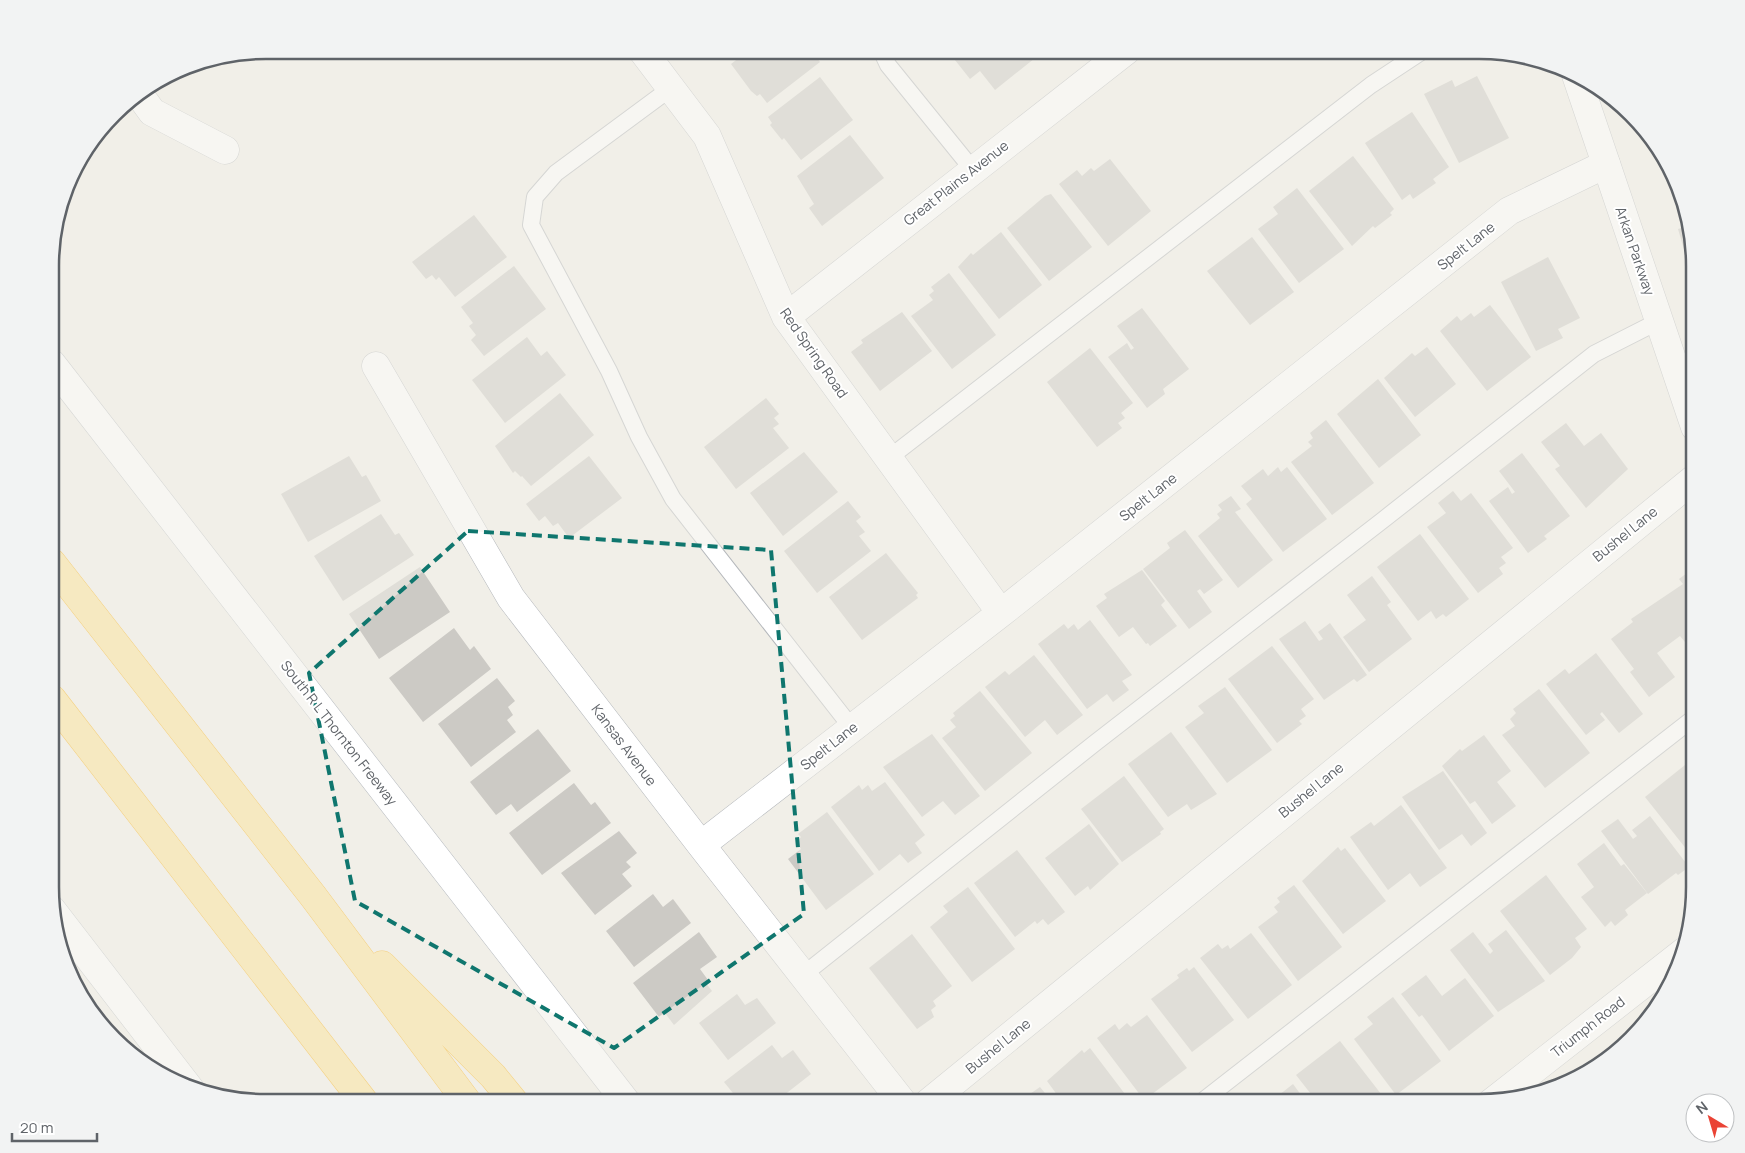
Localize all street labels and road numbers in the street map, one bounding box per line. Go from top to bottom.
street label: Great Plains Avenue [899,136,1012,230]
street label: Arkan Parkway [1611,204,1660,298]
street label: Spelt Lane [1433,217,1498,274]
street label: Red Spring Road [776,304,853,402]
street label: Spelt Lane [1115,468,1180,525]
street label: Bushel Lane [1588,502,1661,566]
street label: South R L Thornton Freeway [277,656,402,810]
street label: Kansas Avenue [587,700,661,789]
street label: Spelt Lane [796,717,861,774]
street label: Bushel Lane [1274,758,1347,822]
street label: Triumph Road [1547,992,1629,1061]
street label: Bushel Lane [961,1014,1034,1078]

